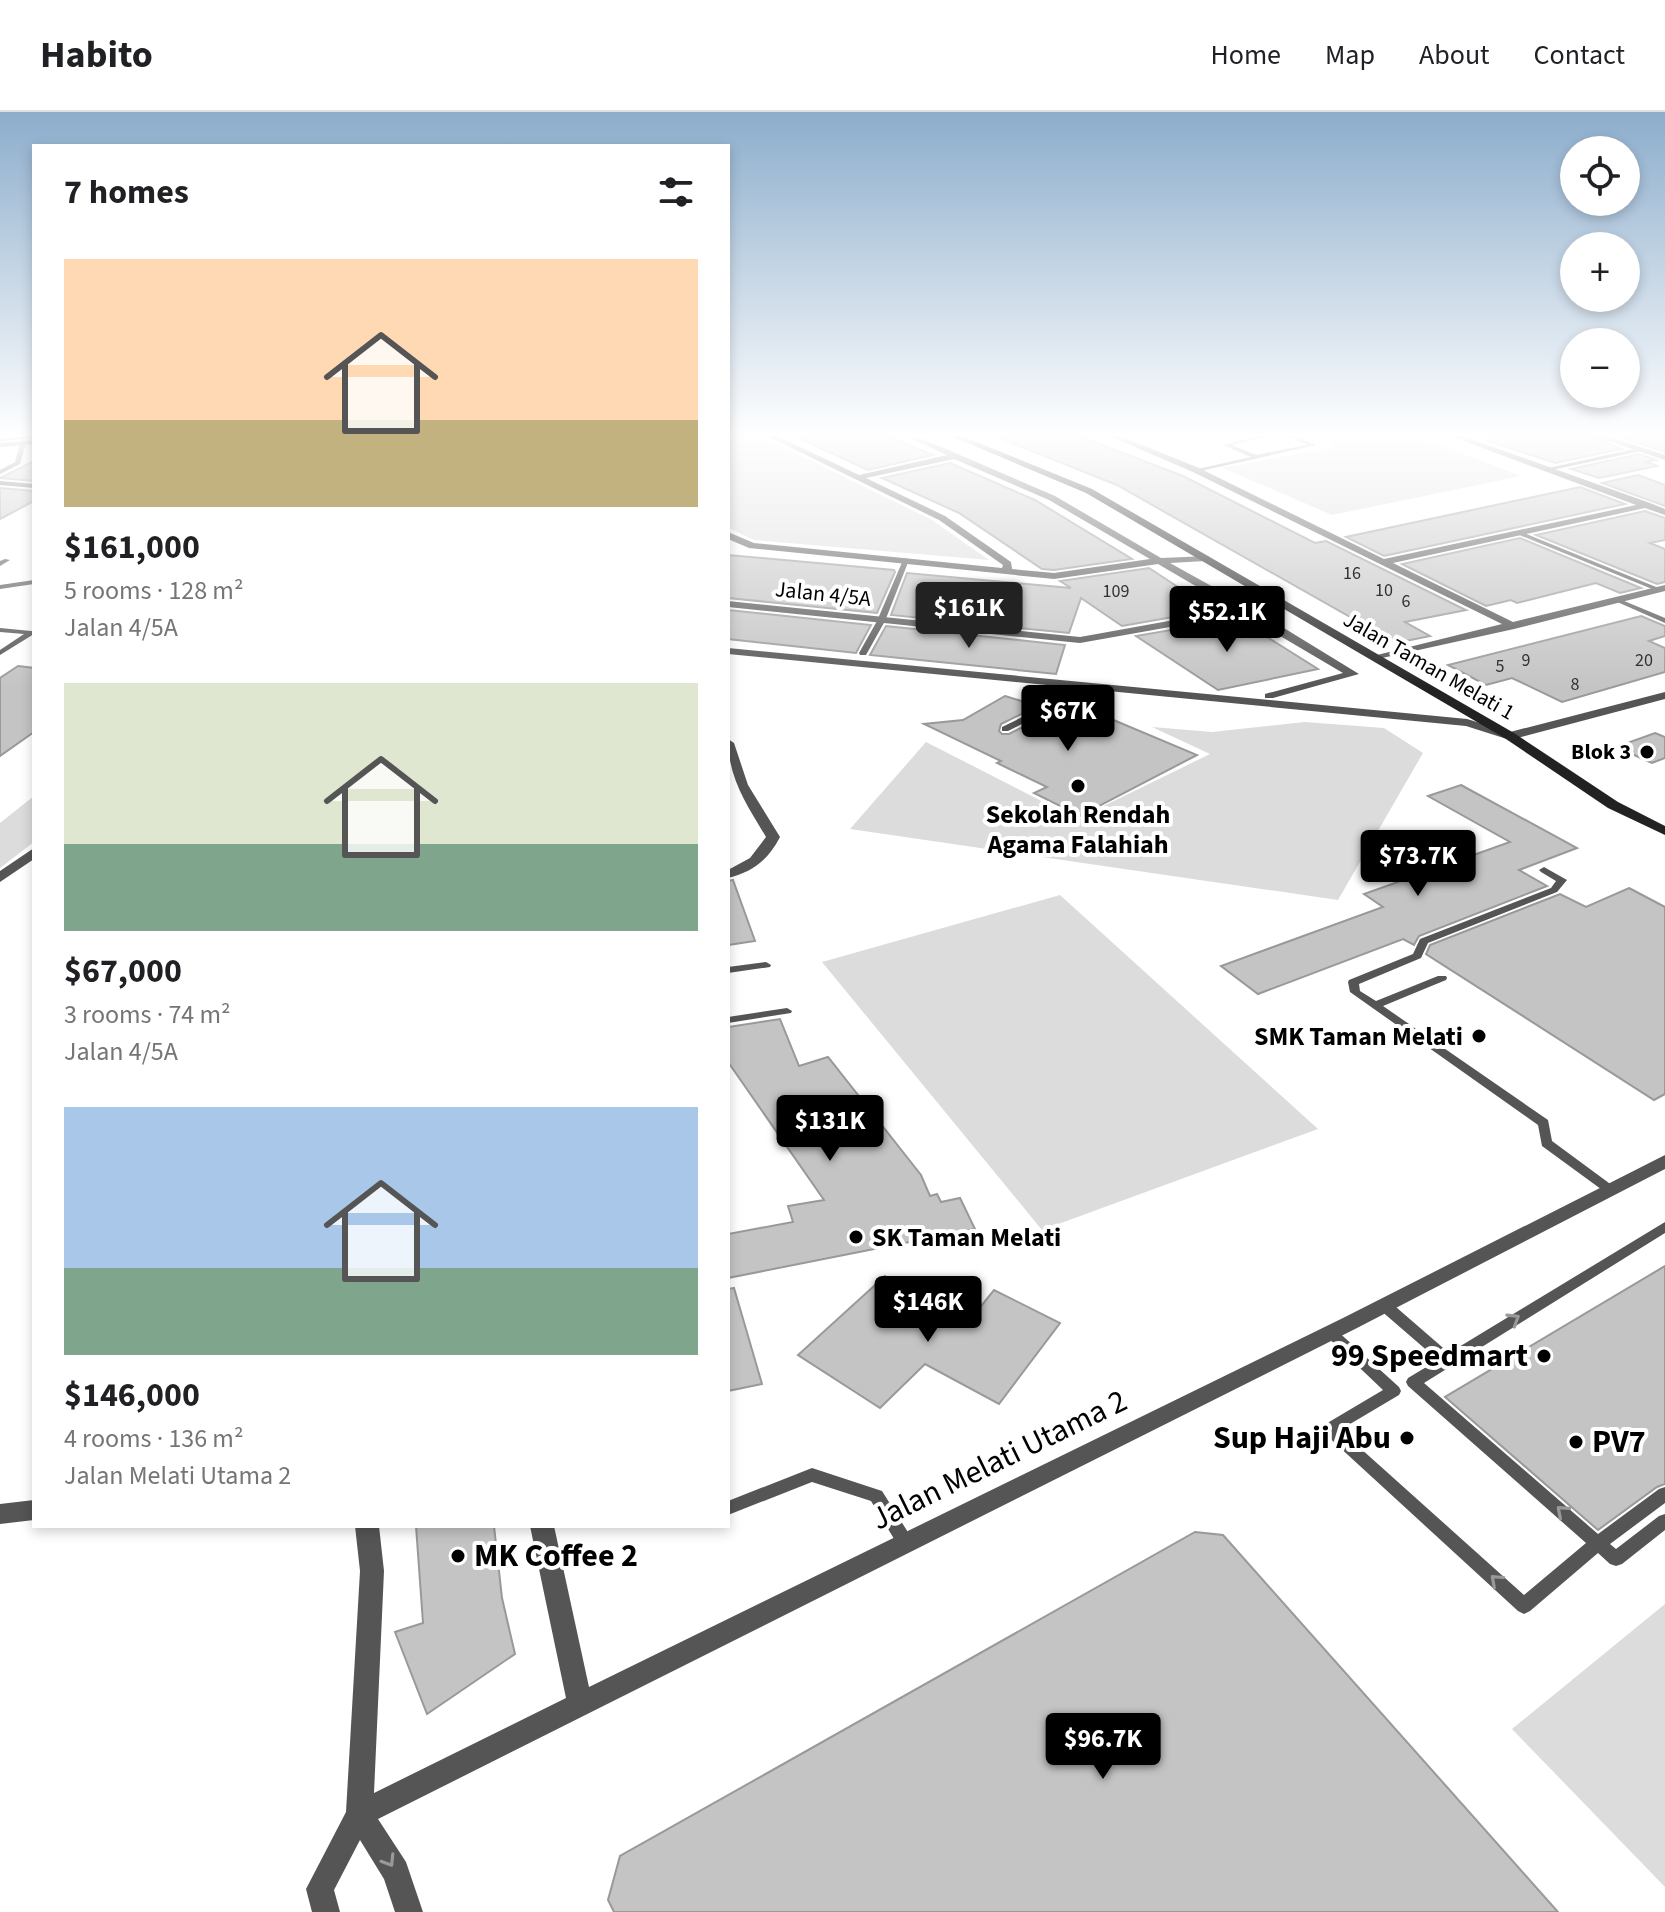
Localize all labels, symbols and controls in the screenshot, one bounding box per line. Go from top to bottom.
text: Habito [40,28,153,82]
text: Home [1210,35,1281,75]
text: Map [1325,35,1375,75]
text: About [1419,35,1490,75]
text: Contact [1534,35,1625,75]
map controls [1560,136,1640,408]
button: locate [1560,136,1640,216]
text: 7 homes [64,168,189,217]
icon: filters [654,170,698,214]
button: + [1560,232,1640,312]
icon: home [309,311,453,455]
button: − [1560,328,1640,408]
text: $161,000 [64,523,200,572]
house number: 16 [1343,561,1361,586]
text: 5 rooms · 128 m² [64,572,243,609]
street label: Jalan 4/5A [773,573,873,615]
house number: 10 [1375,578,1393,603]
house number: 109 [1103,579,1129,604]
pin: $161K [913,582,1025,650]
pin: $52.1K [1162,586,1292,654]
text: $161K [934,589,1004,626]
house number: 6 [1402,589,1411,614]
text: $52.1K [1188,593,1266,630]
street label: Jalan Taman Melati 1 [1337,604,1521,728]
text: Jalan 4/5A [64,609,178,646]
house number: 9 [1522,648,1531,673]
house number: 20 [1635,648,1653,673]
house number: 5 [1496,654,1505,679]
house number: 8 [1571,672,1580,697]
pin: $67K [1021,685,1115,753]
text: $67K [1039,692,1097,729]
icon: home [309,735,453,879]
place label: Blok 3 [1571,736,1631,768]
marker: Blok 3 [1638,743,1656,761]
marker: Sekolah Rendah Agama Falahiah [1069,777,1087,795]
place label: Sekolah Rendah Agama Falahiah [986,796,1170,863]
pin: $73.7K [1353,830,1483,898]
text: $73.7K [1379,837,1457,874]
text: $67,000 [64,947,182,996]
text: 3 rooms · 74 m² [64,996,231,1033]
place label: SMK Taman Melati [1254,1018,1463,1055]
marker: SMK Taman Melati [1470,1027,1488,1045]
text: Jalan 4/5A [64,1033,178,1070]
pin: $131K [774,1095,886,1163]
text: $131K [795,1102,865,1139]
icon: home [309,1159,453,1303]
place label: SK Taman Melati [872,1219,1061,1256]
marker: SK Taman Melati [847,1228,865,1246]
pin: $146K [872,1276,984,1344]
text: $146K [893,1283,963,1320]
one-way arrow [1505,1314,1520,1329]
place label: 99 Speedmart [1331,1333,1528,1379]
marker: 99 Speedmart [1535,1347,1553,1365]
text: $146,000 [64,1371,200,1420]
street label: Jalan Melati Utama 2 [863,1378,1135,1542]
place label: Sup Haji Abu [1213,1415,1391,1461]
place label: PV7 [1592,1419,1646,1465]
text: 4 rooms · 136 m² [64,1420,243,1457]
marker: Sup Haji Abu [1398,1429,1416,1447]
marker: PV7 [1567,1433,1585,1451]
text: Jalan Melati Utama 2 [64,1457,291,1494]
one-way arrow [1556,1507,1571,1521]
place label: MK Coffee 2 [474,1533,638,1579]
marker: MK Coffee 2 [449,1547,467,1565]
one-way arrow [1490,1576,1505,1590]
pin: $96.7K [1038,1713,1168,1781]
text: $96.7K [1064,1720,1142,1757]
one-way arrow [380,1852,395,1867]

